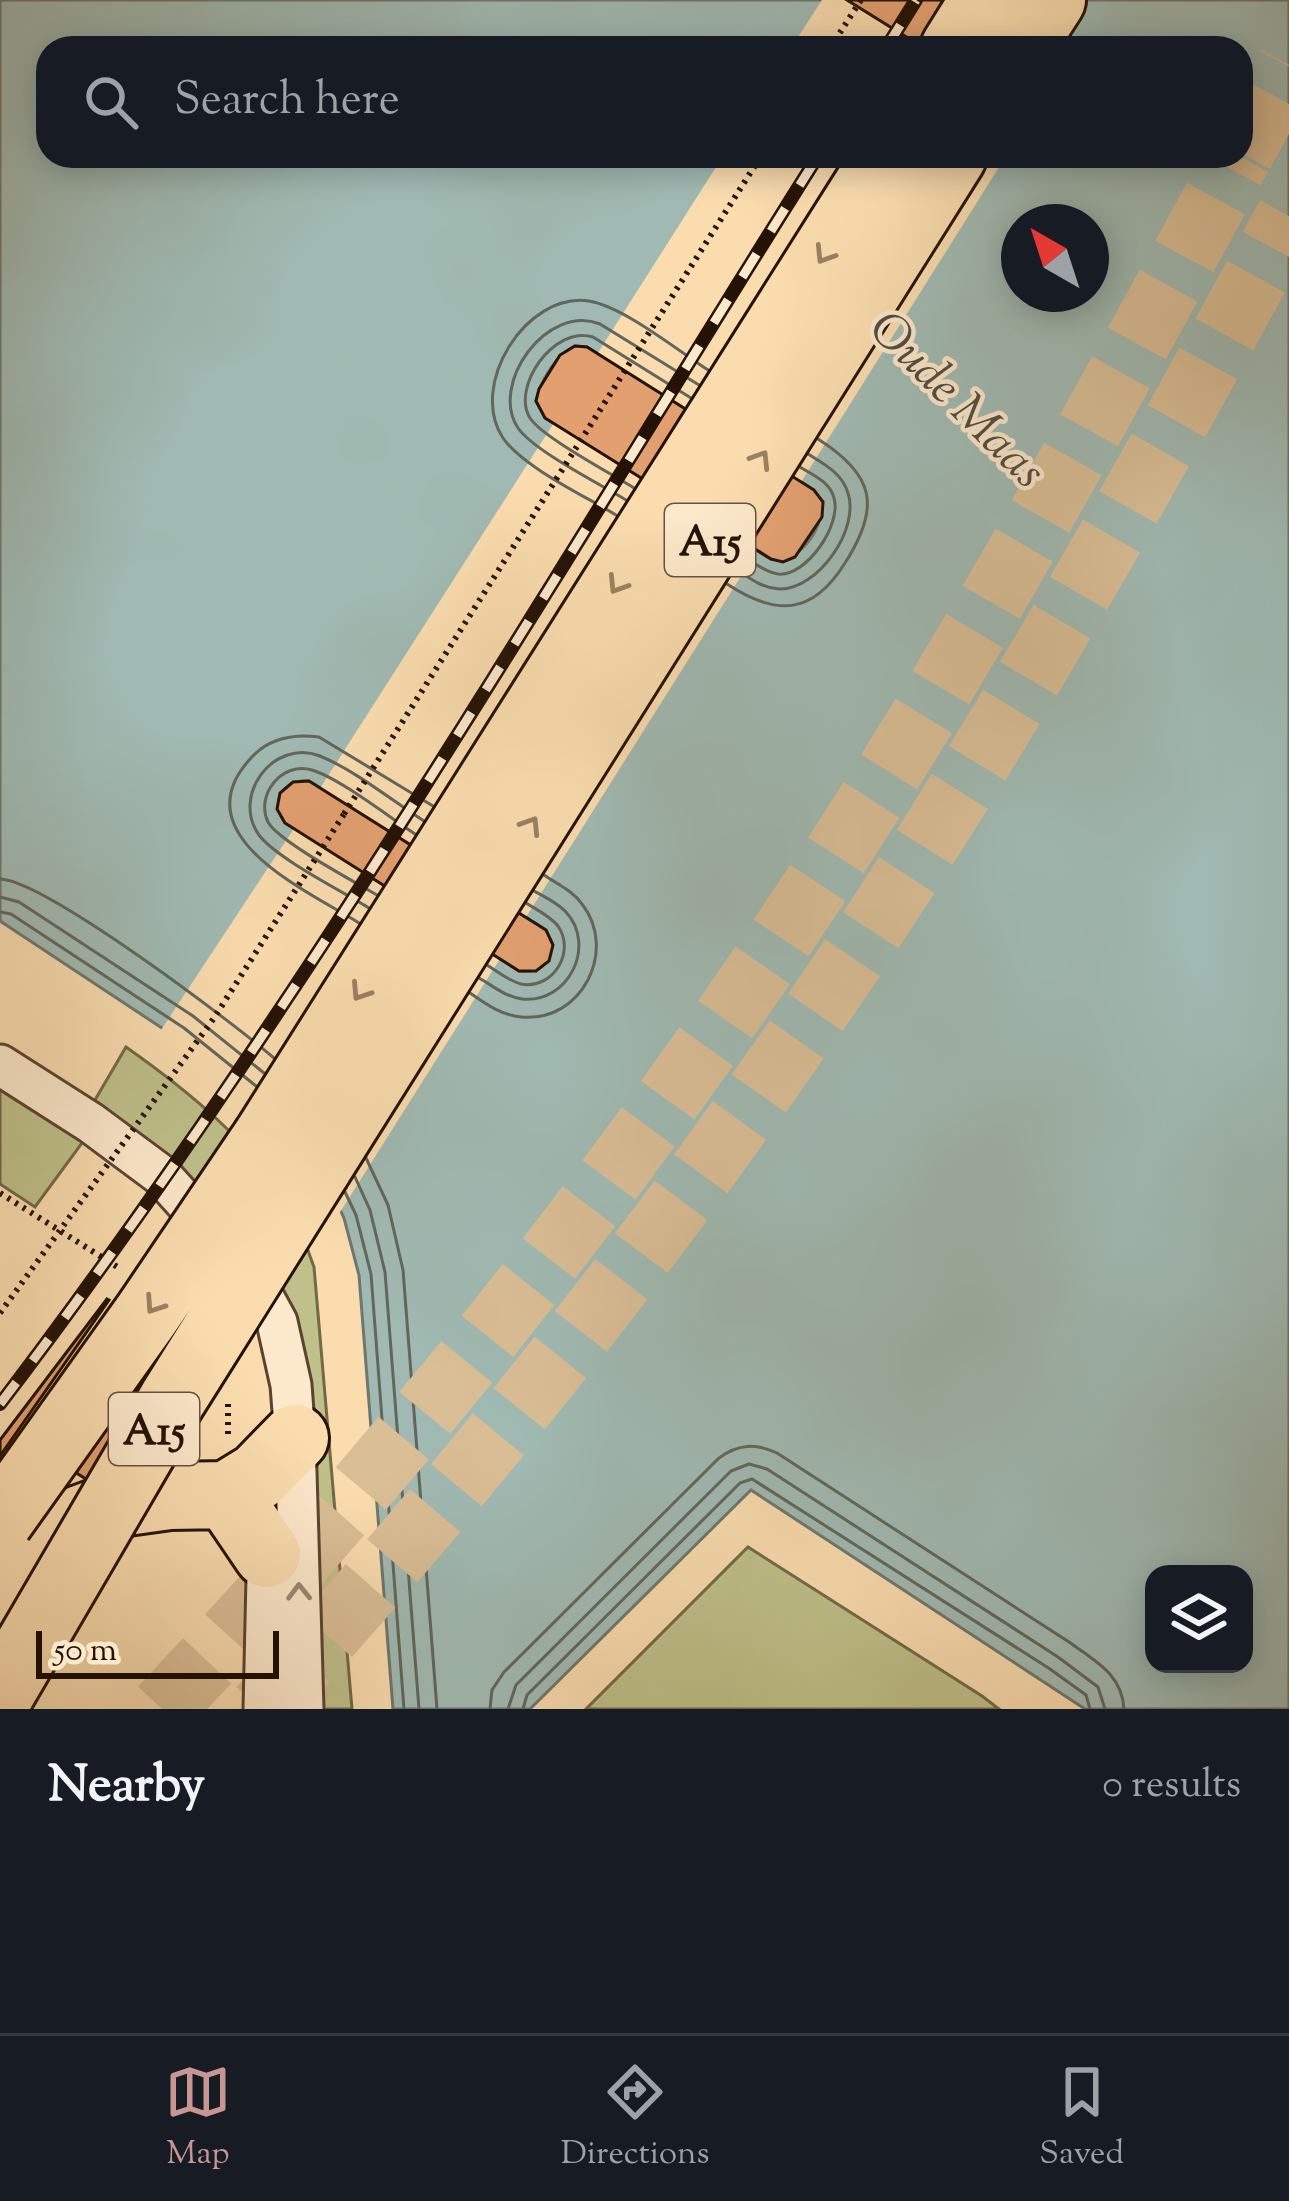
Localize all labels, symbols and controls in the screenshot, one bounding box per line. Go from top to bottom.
search box [36,36,1253,168]
icon: search [78,69,144,135]
text: Search here [174,70,400,135]
north arrow [1001,204,1109,312]
one-way arrow [816,242,838,264]
water label: Oude Maas [851,297,1060,506]
one-way arrow [747,451,769,473]
road number: A15 [665,504,755,576]
one-way arrow [609,572,631,594]
one-way arrow [517,816,539,838]
one-way arrow [352,979,374,1001]
one-way arrow [146,1291,168,1313]
road number: A15 [109,1393,199,1465]
map controls [1145,1565,1253,1673]
button: layers [1145,1565,1253,1673]
one-way arrow [287,1582,313,1601]
scale bar [36,1625,279,1678]
text: 50 m [54,1628,117,1676]
text: Nearby [48,1751,205,1824]
text: 0 results [1102,1759,1241,1815]
tab: Map [165,2059,231,2179]
tab: Directions [561,2059,710,2179]
tab: Saved [1039,2059,1124,2179]

